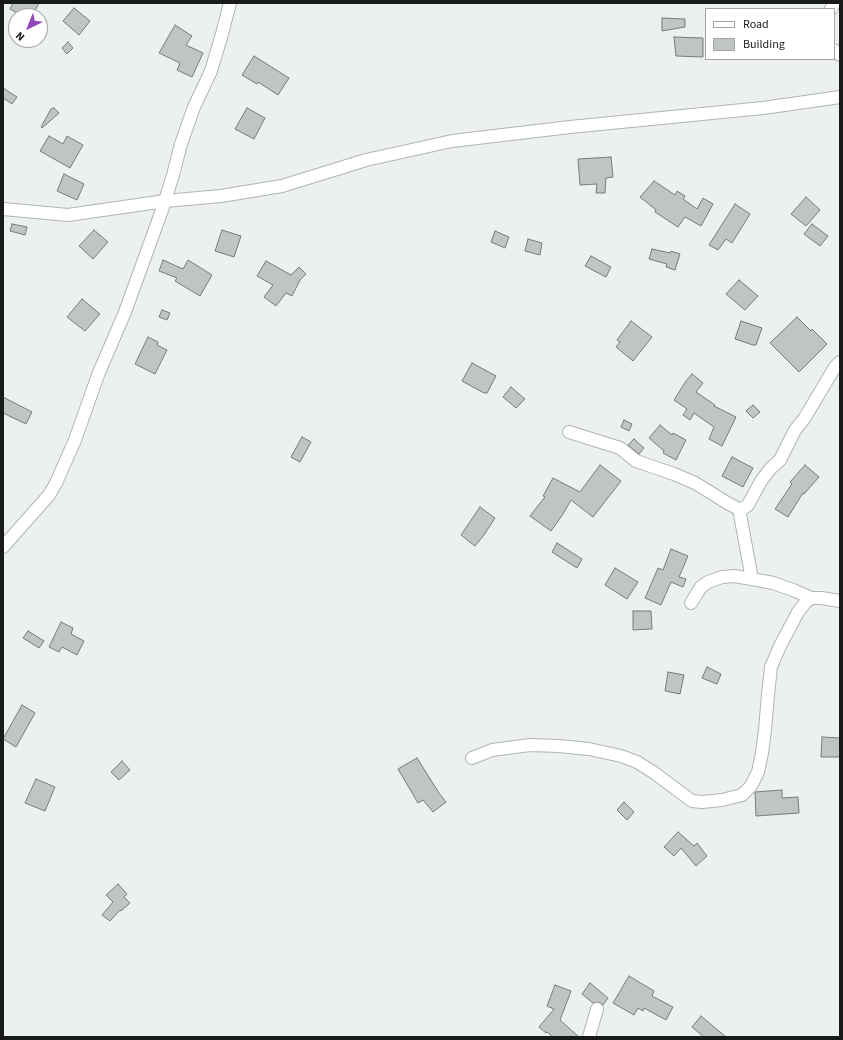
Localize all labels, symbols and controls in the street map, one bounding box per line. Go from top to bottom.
north arrow [8,8,48,48]
legend [705,8,835,60]
text: Road [743,16,769,33]
text: N [12,28,28,44]
text: Building [743,36,785,53]

